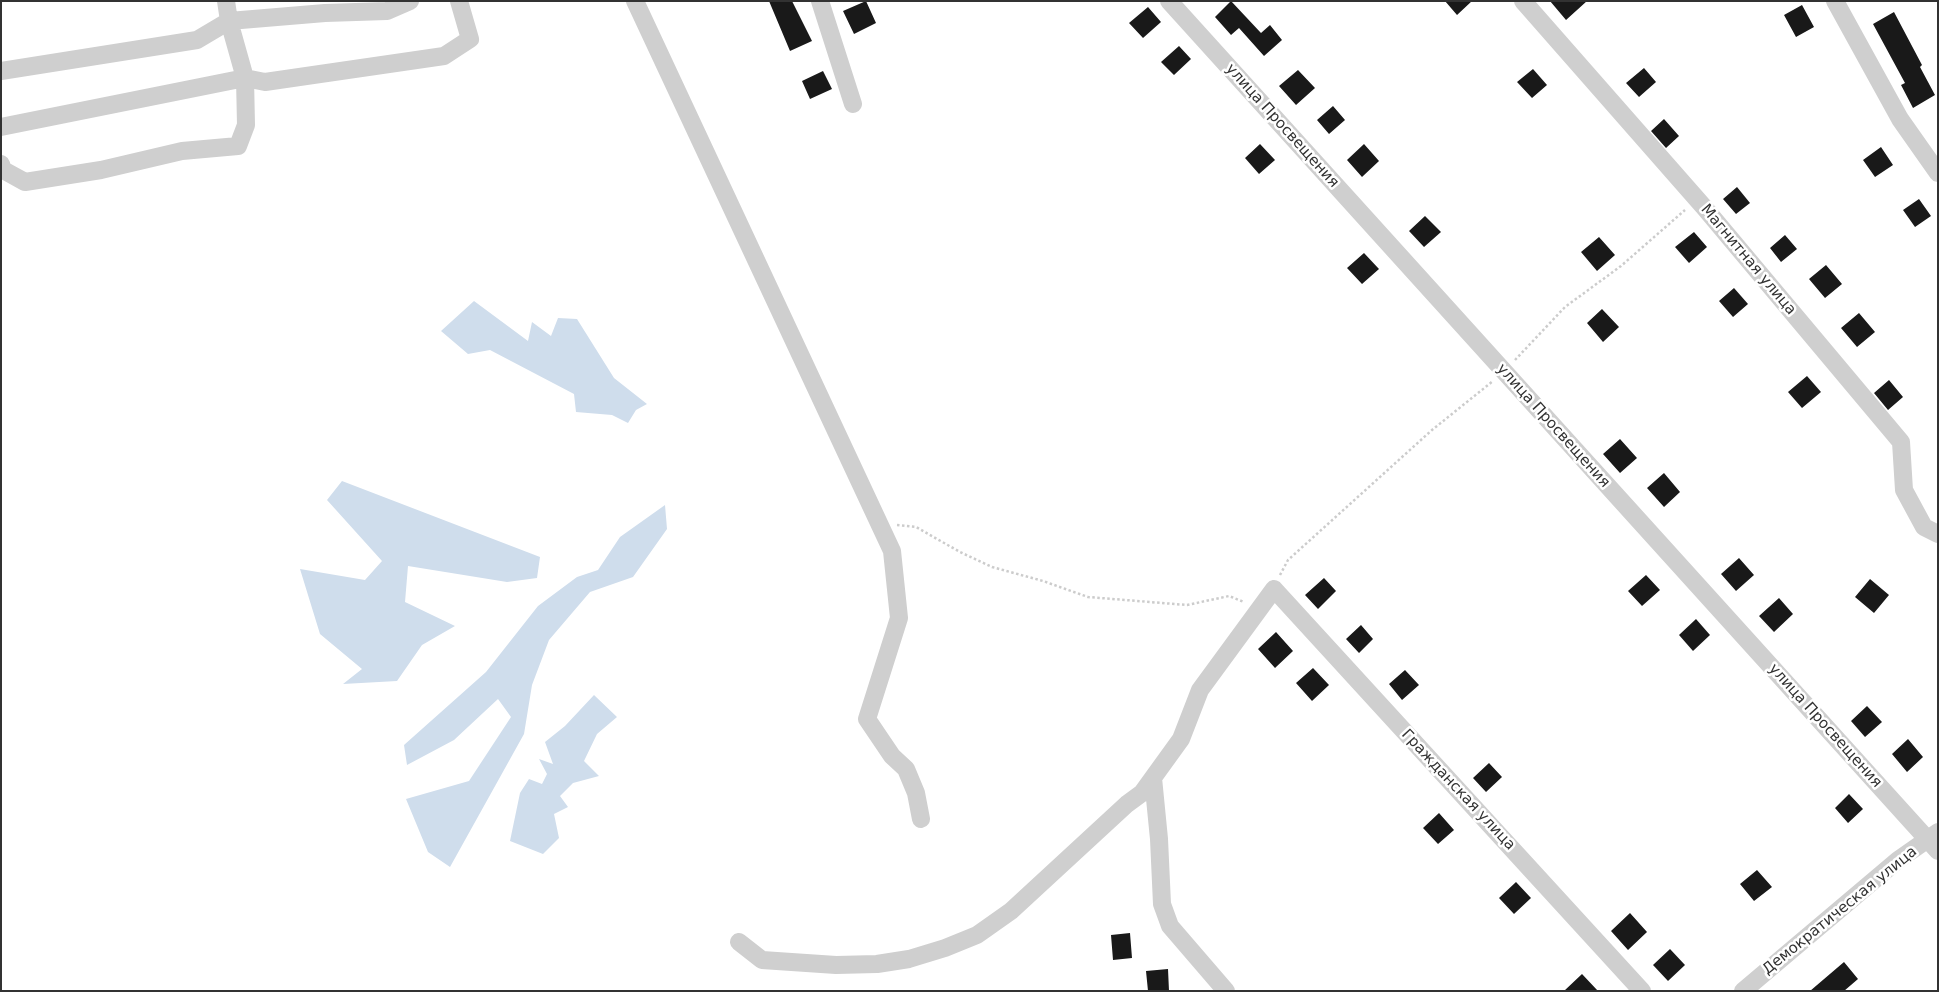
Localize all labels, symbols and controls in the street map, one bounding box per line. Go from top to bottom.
street label: улица Просвещения [1222,60,1342,192]
street label: Магнитная улица [1697,201,1799,319]
street label: улица Просвещения [1493,360,1613,492]
street label: улица Просвещения [1765,660,1885,792]
street label: Гражданская улица [1397,726,1519,854]
street label: Демократическая улица [1759,843,1921,979]

